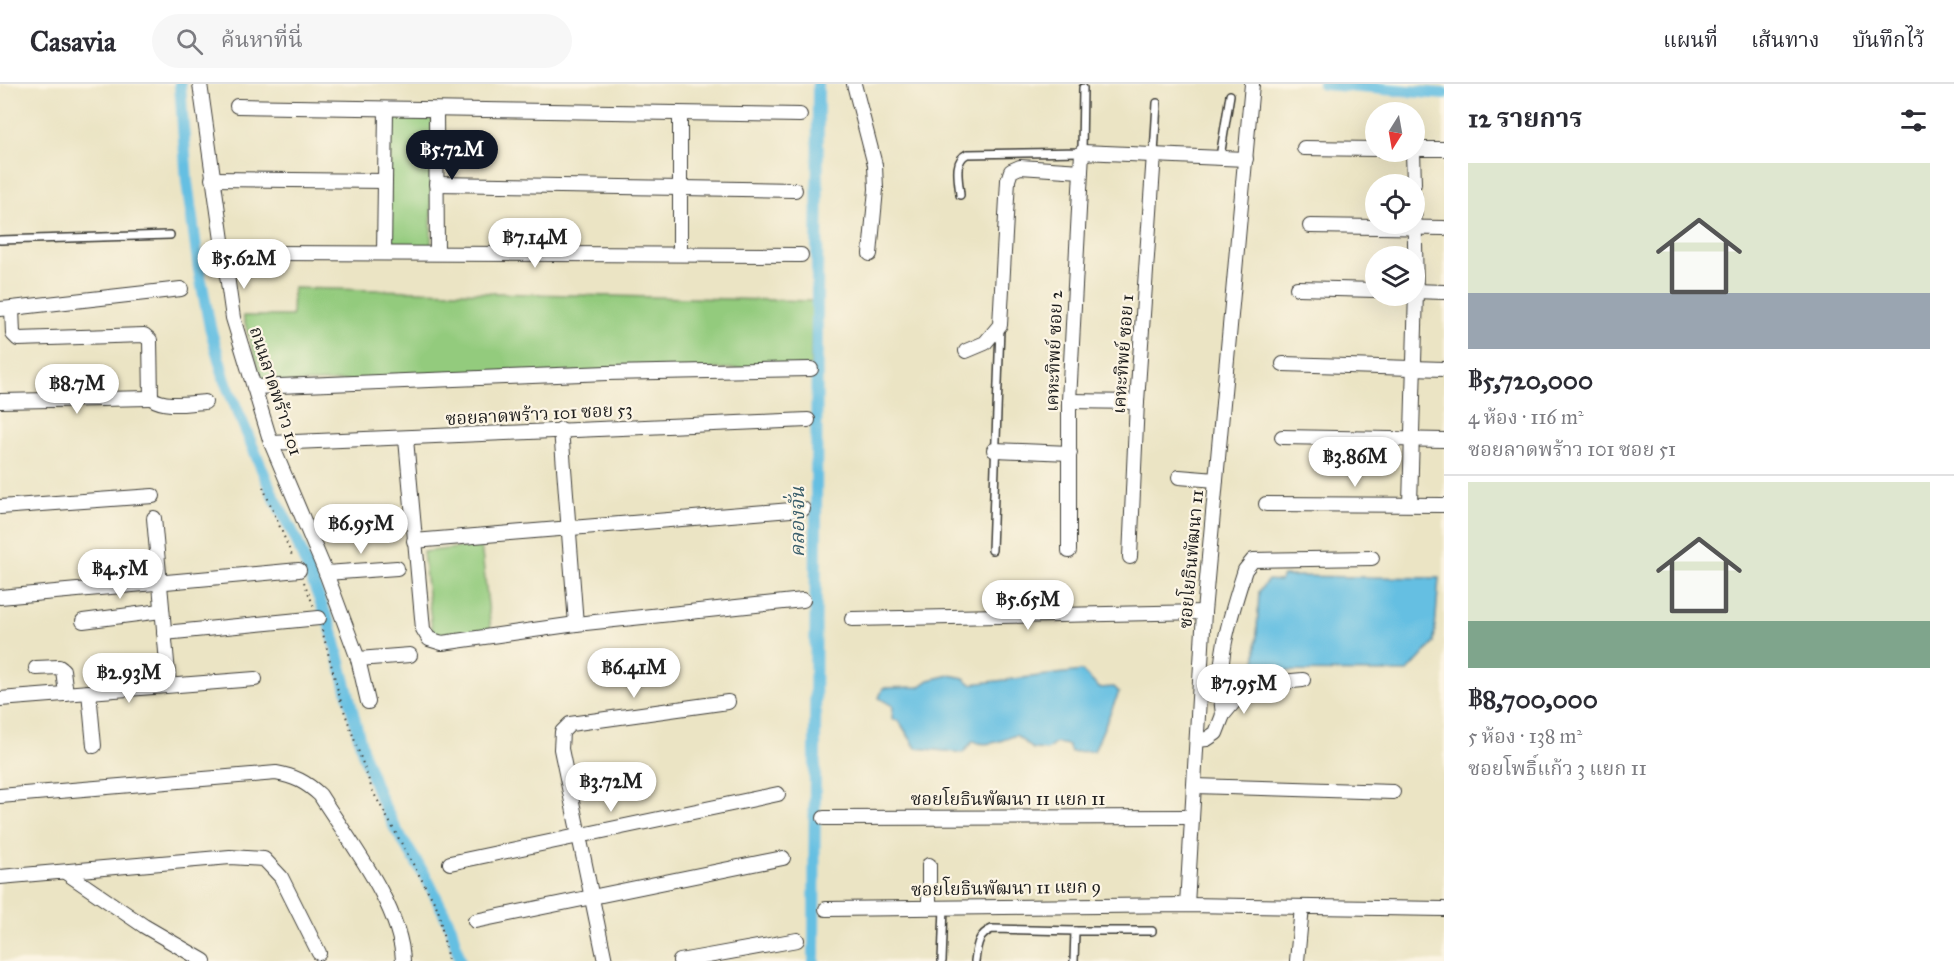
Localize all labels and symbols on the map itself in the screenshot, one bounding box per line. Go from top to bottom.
north arrow [1365,102,1425,162]
pin: ฿5.72M [403,130,501,181]
pin: ฿7.14M [486,218,584,269]
pin: ฿5.62M [195,239,293,290]
street label: เคหะทิพย์ ซอย 2 [1041,290,1067,412]
street label: เคหะทิพย์ ซอย 1 [1108,293,1138,415]
street label: ถนนลาดพร้าว 101 [245,324,307,458]
pin: ฿8.7M [35,364,119,415]
street label: ซอยลาดพร้าว 101 ซอย 53 [445,398,633,430]
pin: ฿3.86M [1306,437,1404,488]
water label: คลองจั่น [782,486,809,557]
street label: ซอยโยธินพัฒนา 11 [1172,488,1208,629]
pin: ฿6.95M [312,504,410,555]
pin: ฿4.5M [78,549,162,600]
pin: ฿5.65M [979,580,1077,631]
pin: ฿6.41M [585,648,683,699]
pin: ฿2.93M [80,653,178,704]
pin: ฿7.95M [1195,664,1293,715]
pin: ฿3.72M [562,762,660,813]
street label: ซอยโยธินพัฒนา 11 แยก 11 [911,786,1105,810]
street label: ซอยโยธินพัฒนา 11 แยก 9 [911,873,1101,901]

